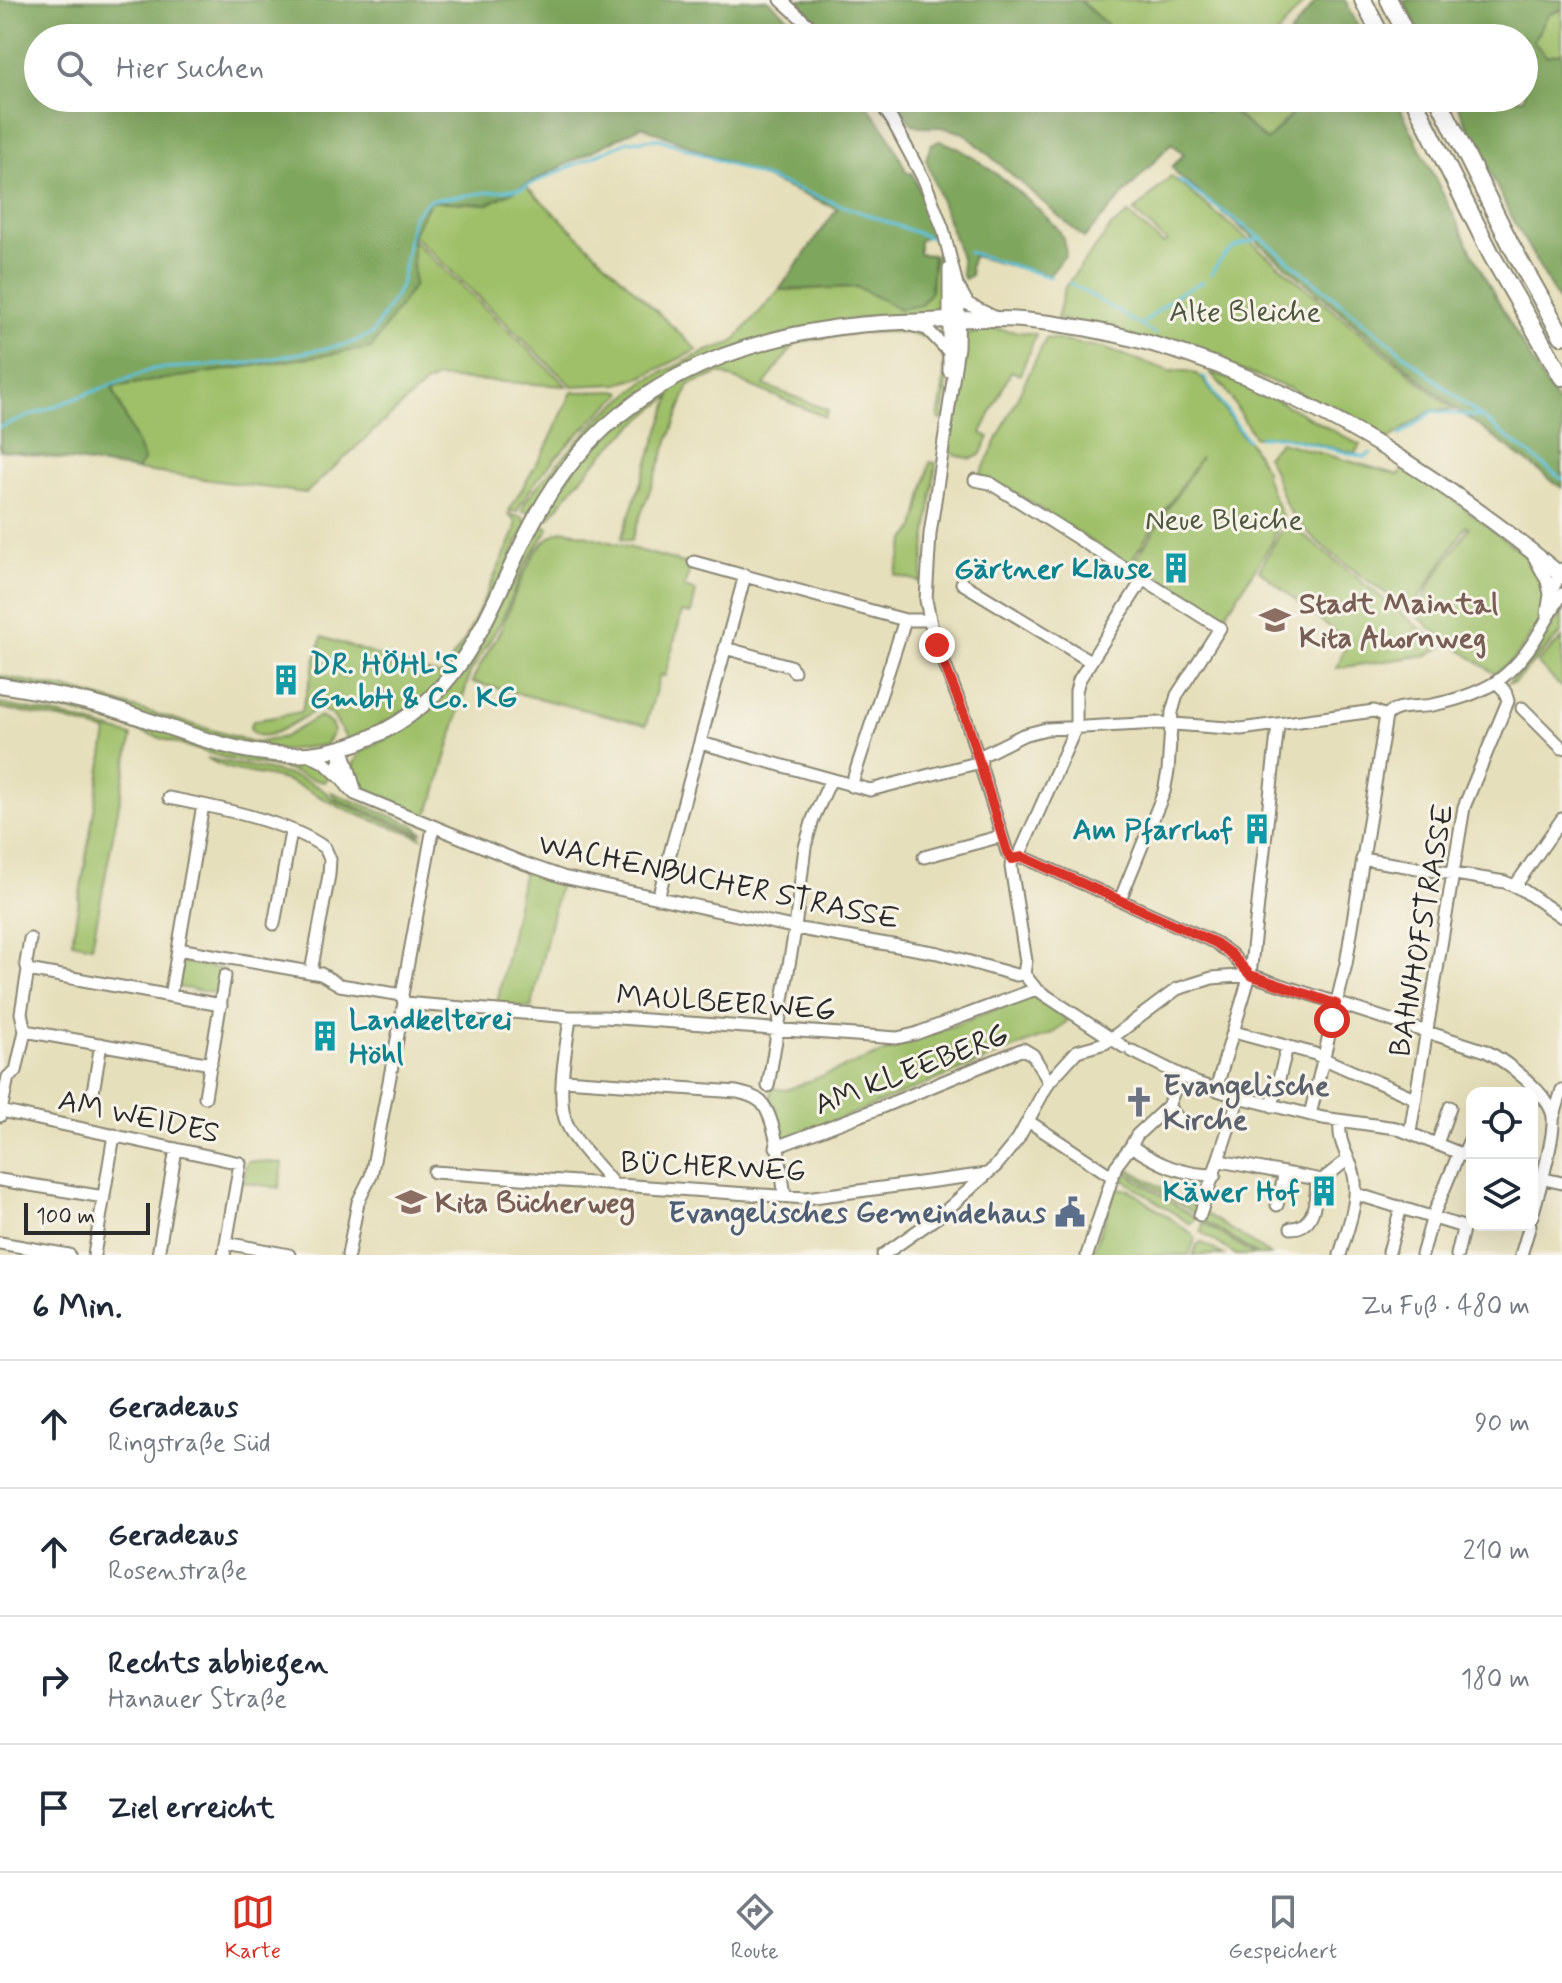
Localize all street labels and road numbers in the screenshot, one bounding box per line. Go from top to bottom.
street label: BAHNHOFSTRASSE [1381,801,1464,1060]
street label: WACHENBUCHER STRASSE [535,825,903,940]
street label: MAULBEERWEG [615,976,837,1031]
street label: AM KLEEBERG [809,1015,1014,1125]
street label: AM WEIDES [55,1081,223,1154]
street label: BÜCHERWEG [619,1143,807,1192]

